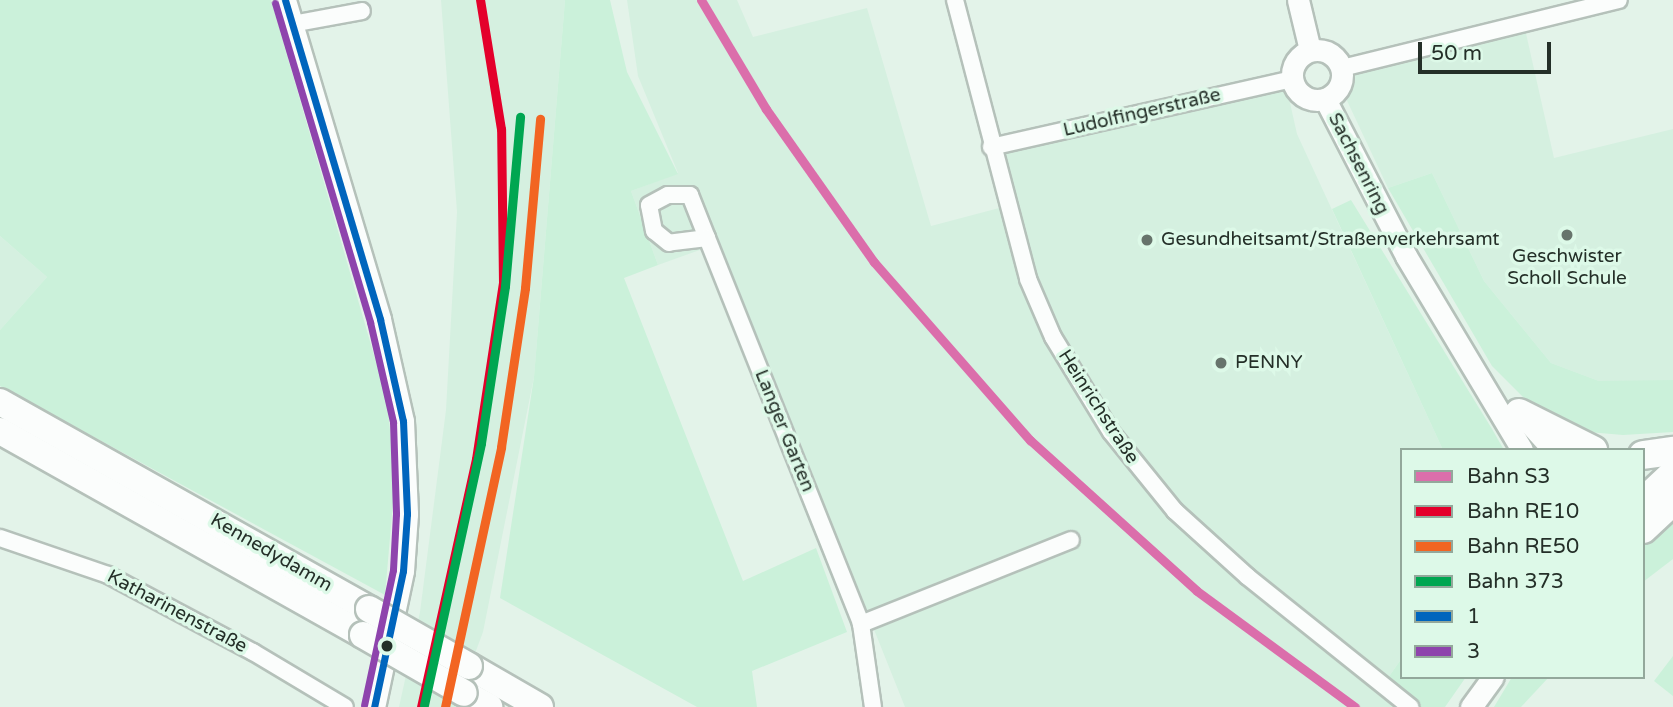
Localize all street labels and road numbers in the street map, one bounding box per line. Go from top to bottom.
street label: Ludolfingerstraße [1061,84,1223,142]
street label: Sachsenring [1323,109,1393,219]
street label: Heinrichstraße [1053,346,1143,468]
street label: Langer Garten [749,366,819,496]
street label: Kennedydamm [206,509,336,597]
street label: Katharinenstraße [103,566,251,658]

